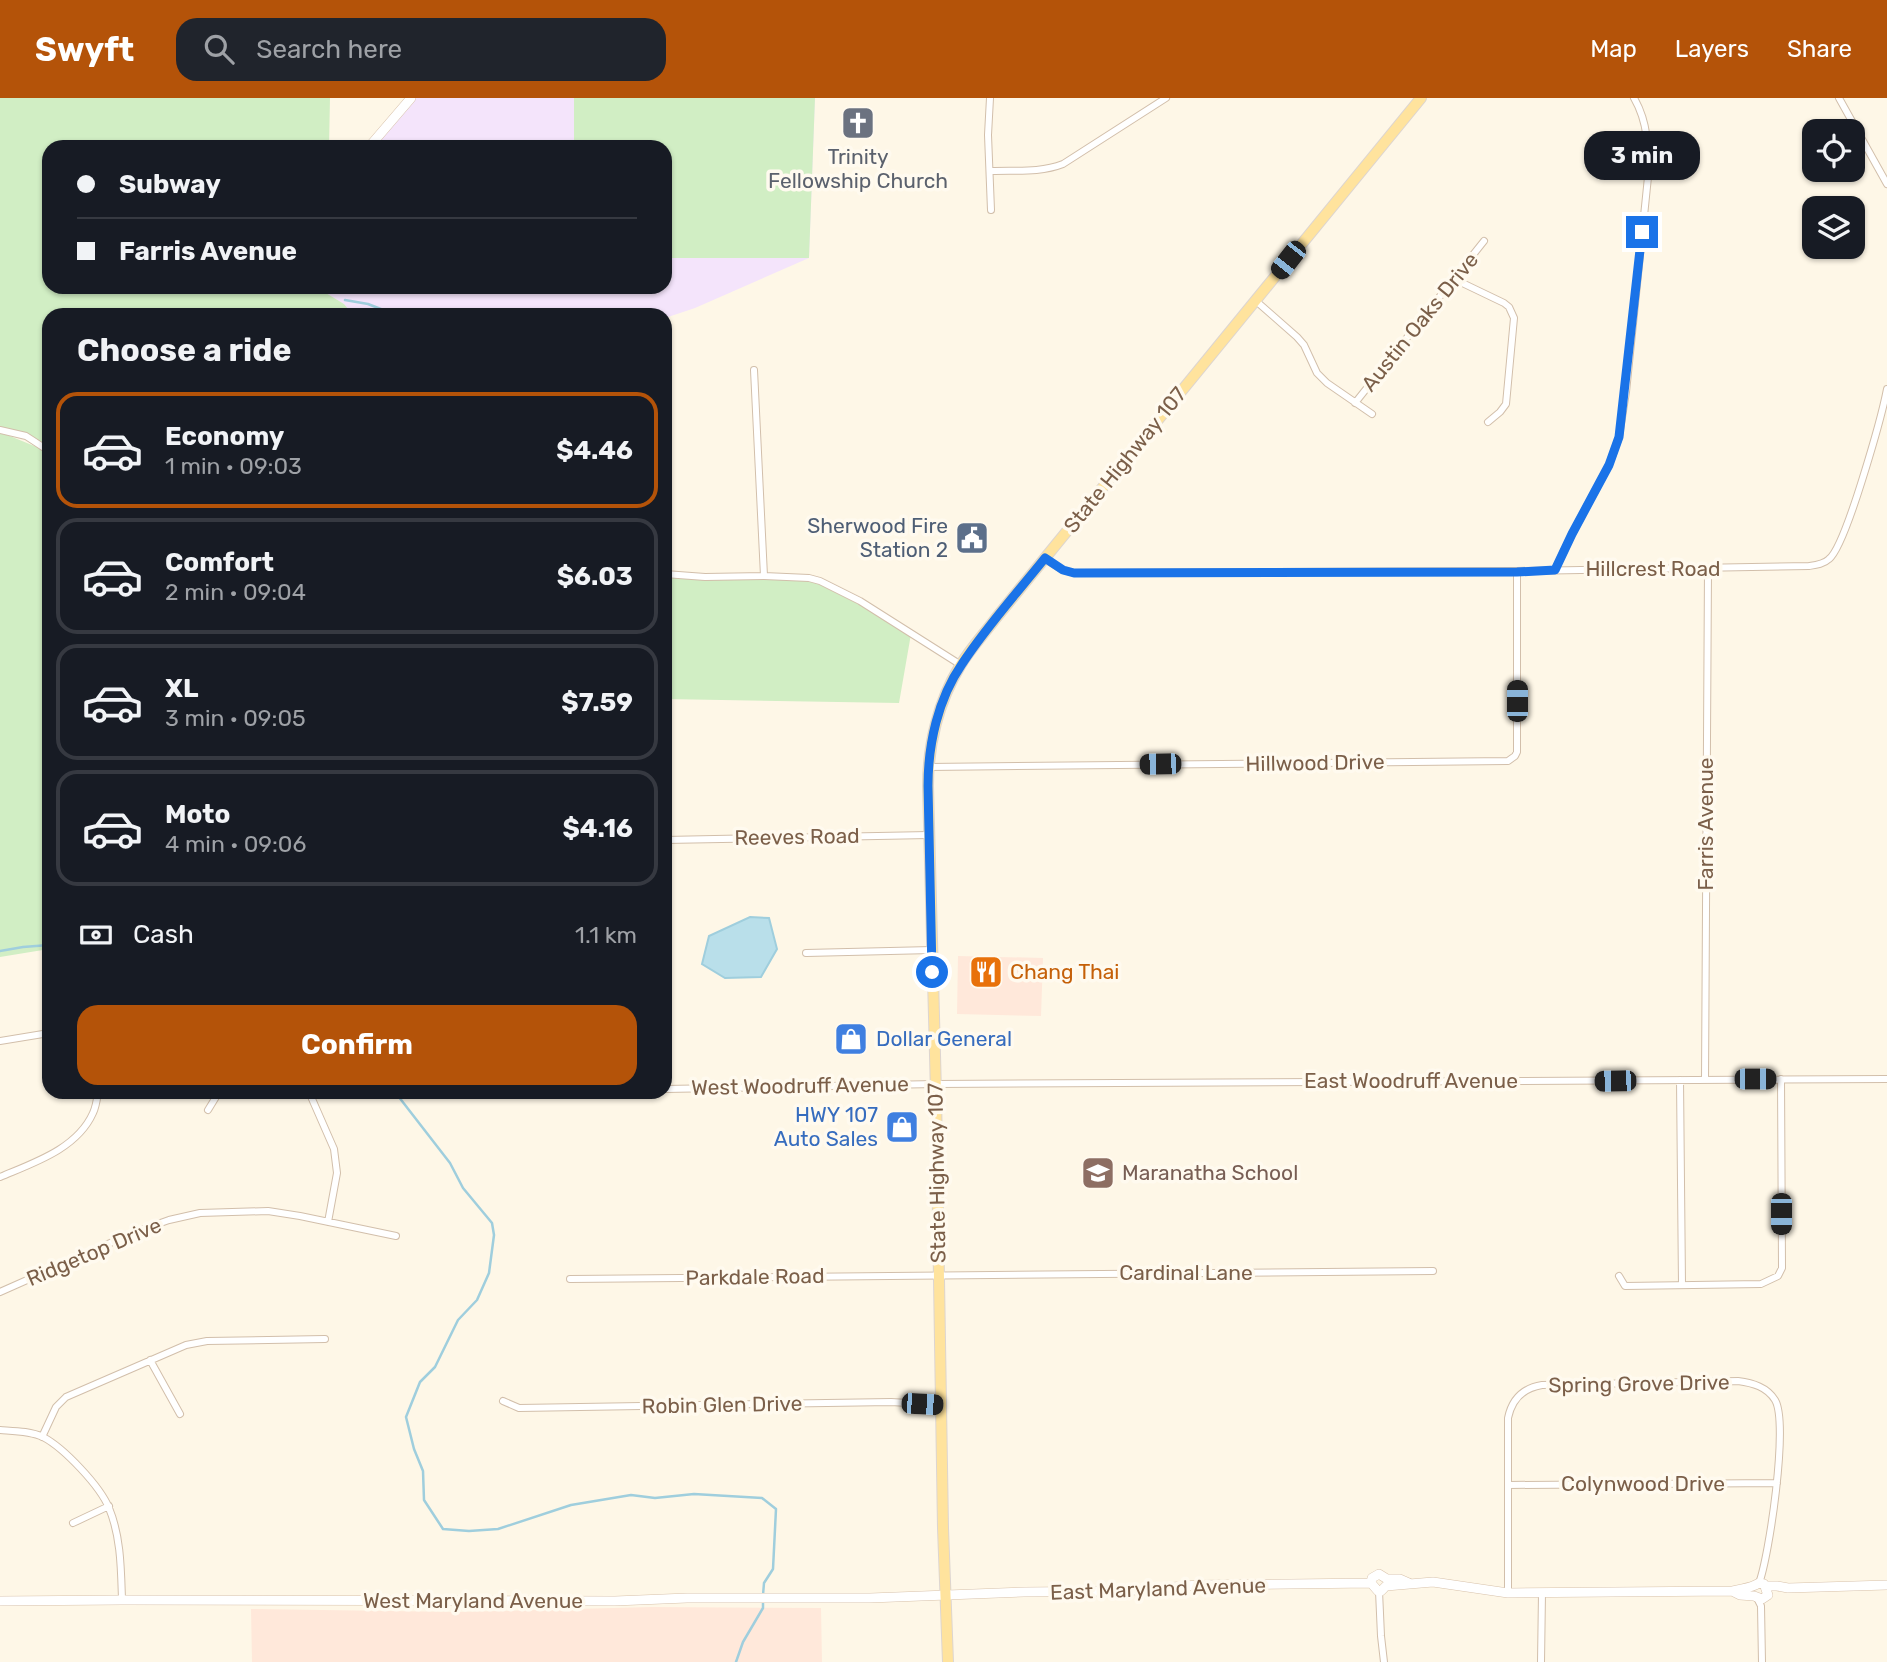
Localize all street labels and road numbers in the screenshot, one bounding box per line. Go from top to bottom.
street label: Austin Oaks Drive [1356,247,1483,396]
street label: State Highway 107 [1058,382,1191,538]
street label: Hillcrest Road [1585,556,1721,581]
street label: Hillwood Drive [1245,749,1385,776]
street label: Farris Avenue [1693,757,1718,891]
street label: Reeves Road [734,823,860,850]
street label: East Woodruff Avenue [1304,1068,1518,1093]
street label: West Woodruff Avenue [691,1071,909,1100]
street label: State Highway 107 [922,1082,951,1263]
street label: Ridgetop Drive [23,1212,165,1291]
street label: Cardinal Lane [1119,1260,1253,1285]
street label: Parkdale Road [685,1263,825,1290]
street label: Spring Grove Drive [1548,1369,1730,1398]
street label: Robin Glen Drive [641,1391,803,1418]
street label: Colynwood Drive [1561,1471,1725,1496]
street label: East Maryland Avenue [1049,1572,1266,1605]
street label: West Maryland Avenue [363,1588,583,1613]

